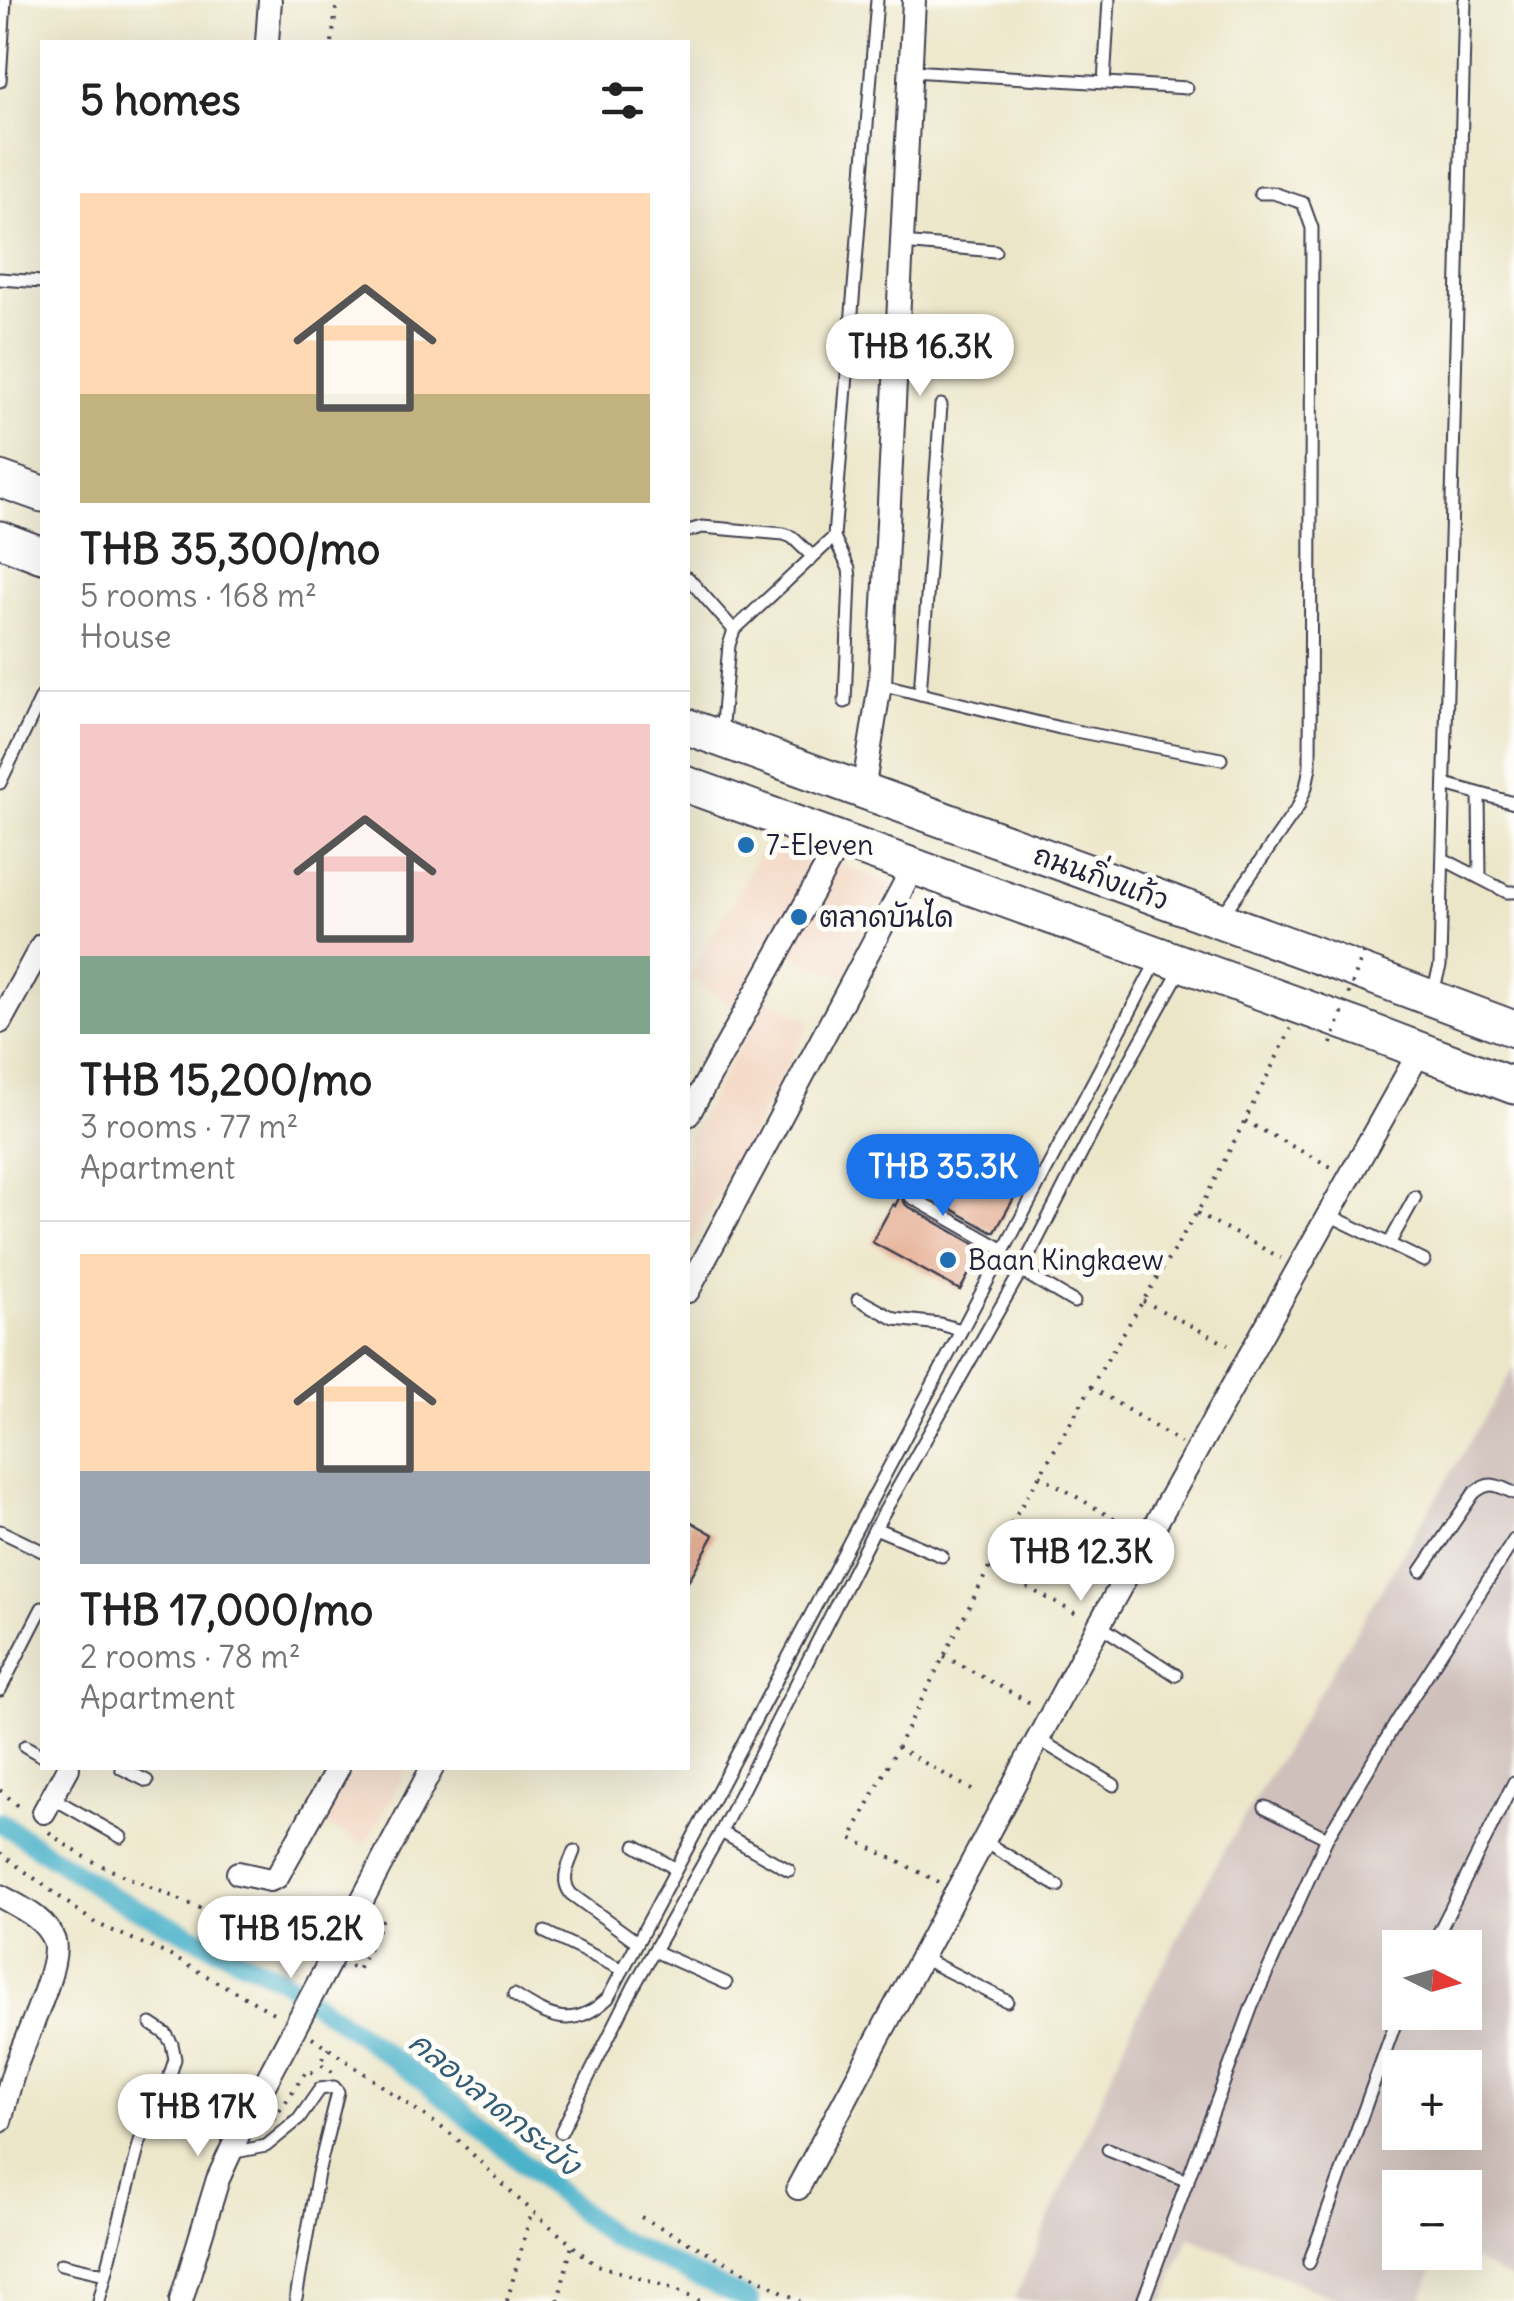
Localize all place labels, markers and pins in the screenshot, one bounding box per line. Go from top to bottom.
pin: THB 16.3K [806,314,1034,399]
place label: 7-Eleven [766,827,873,863]
marker: 7-Eleven [735,834,757,856]
place label: ตลาดบันได [819,898,953,935]
marker: ตลาดบันได [788,906,810,928]
pin: THB 35.3K [829,1134,1057,1219]
place label: Baan Kingkaew [968,1242,1164,1278]
marker: Baan Kingkaew [937,1249,959,1271]
pin: THB 12.3K [967,1519,1195,1604]
pin: THB 15.2K [177,1896,405,1981]
pin: THB 17K [106,2074,290,2159]

